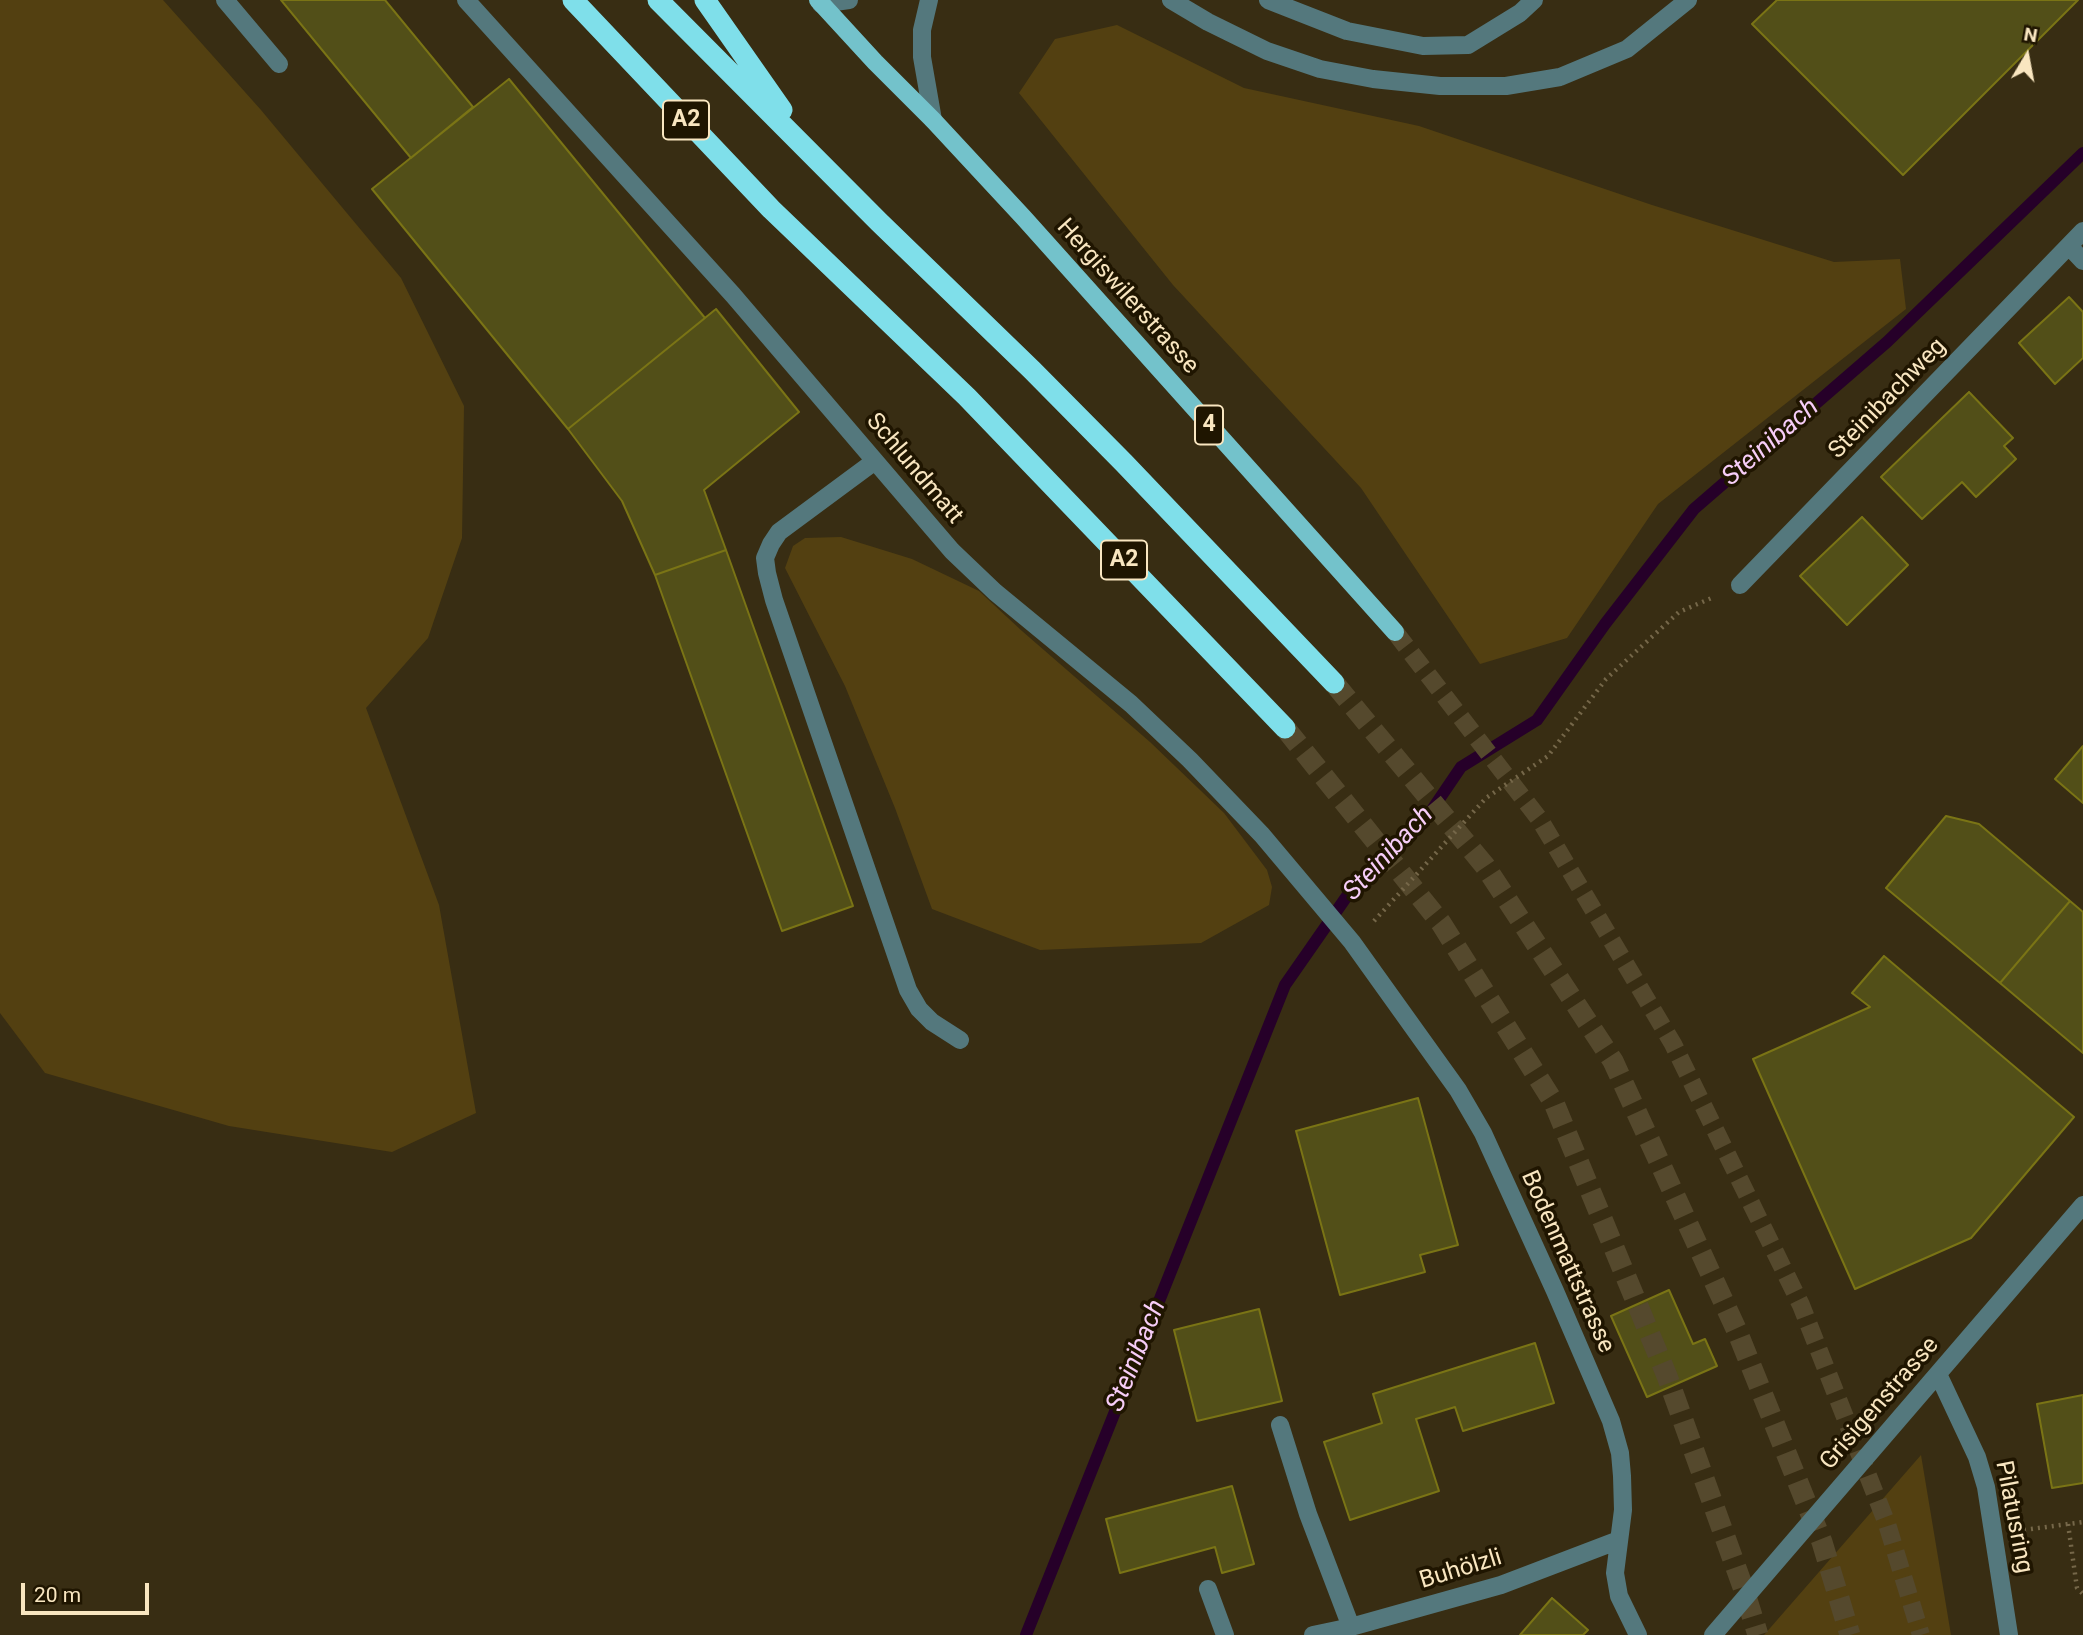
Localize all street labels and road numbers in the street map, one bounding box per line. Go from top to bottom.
road number: A2 [663,100,709,140]
street label: Hergiswilerstrasse [1050,214,1204,380]
street label: Steinibachweg [1823,333,1953,465]
road number: 4 [1195,406,1223,444]
street label: Schlundmatt [859,408,969,530]
road number: A2 [1101,540,1147,580]
street label: Bodenmattstrasse [1514,1166,1620,1358]
street label: Grisigenstrasse [1815,1332,1945,1476]
street label: Pilatusring [1988,1458,2038,1576]
street label: Buhölzli [1416,1544,1506,1596]

